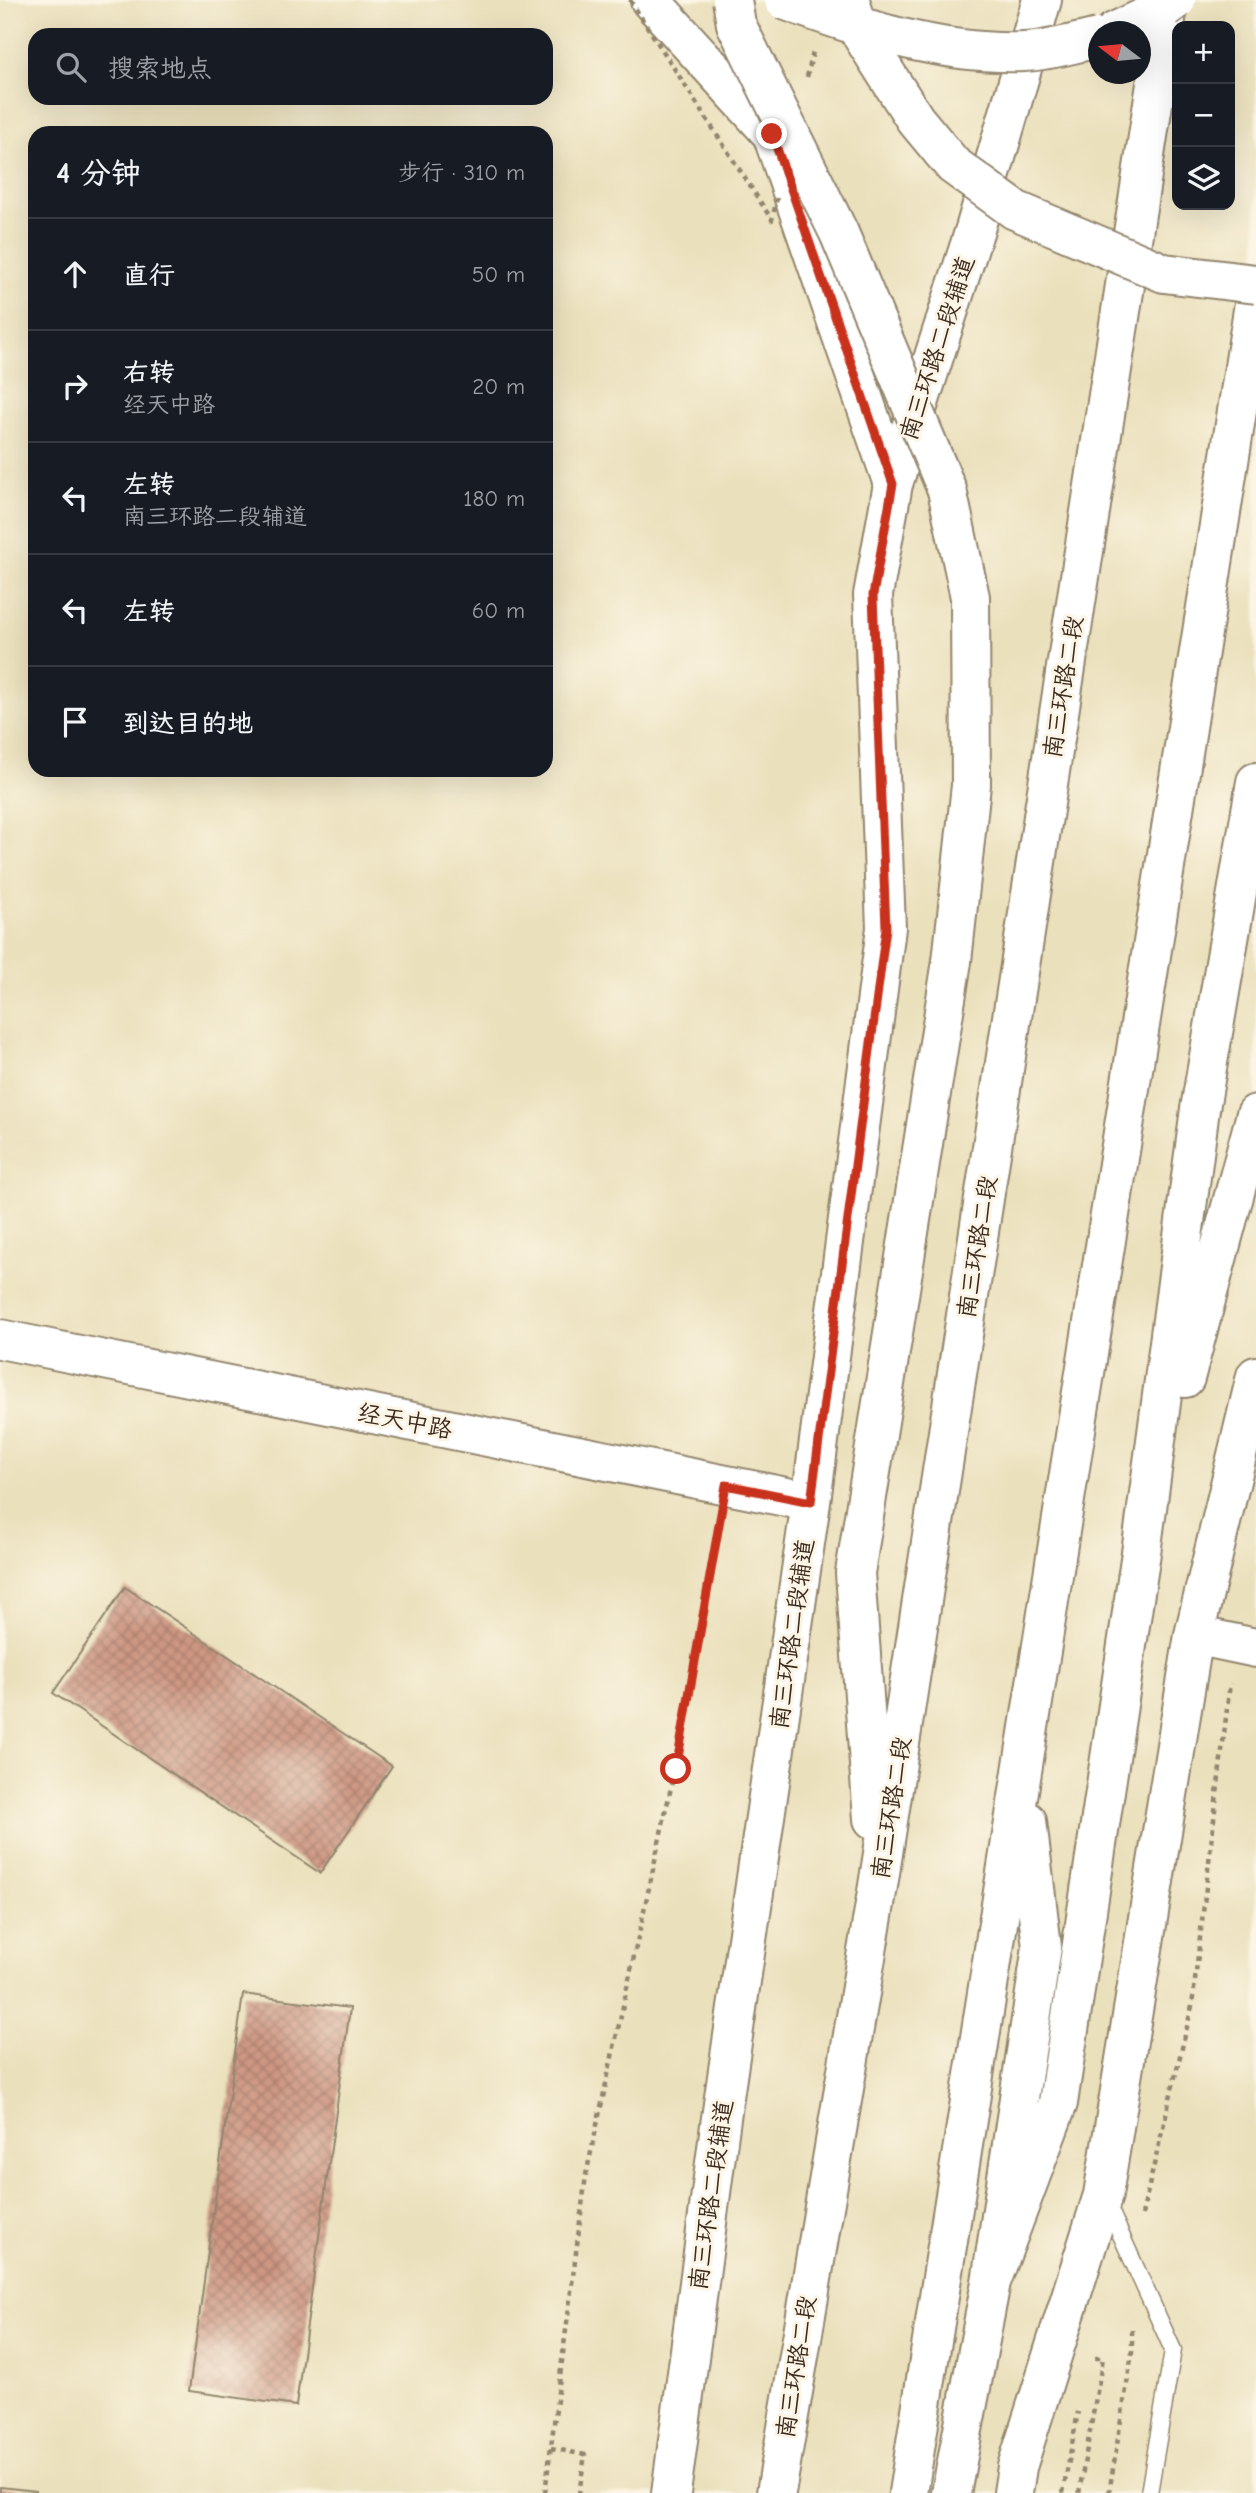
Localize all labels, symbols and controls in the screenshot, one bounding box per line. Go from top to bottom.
north arrow [1088,21,1151,84]
map controls [1172,21,1235,210]
button: + [1172,21,1235,84]
search box [28,28,553,105]
icon: search [52,48,90,86]
text: 搜索地点 [108,54,212,84]
button: − [1172,84,1235,147]
route end [756,118,787,149]
button: layers [1172,147,1235,210]
text: 4 分钟 [56,156,141,191]
text: 步行 · 310 m [398,159,525,186]
street label: 南三环路二段辅道 [894,252,980,444]
icon: ahead [56,255,94,293]
text: 直行 [123,261,175,291]
text: 50 m [472,261,525,288]
text: 右转 [123,358,175,388]
icon: right [56,367,94,405]
text: 20 m [472,373,525,400]
text: 经天中路 [123,391,215,418]
text: 左转 [123,470,175,500]
icon: left [56,479,94,517]
text: 180 m [463,485,525,512]
text: 南三环路二段辅道 [123,503,307,530]
icon: left [56,591,94,629]
text: 左转 [123,597,175,627]
text: 60 m [472,597,525,624]
street label: 南三环路二段 [1038,614,1088,760]
icon: arrive [56,703,94,741]
text: 到达目的地 [123,709,253,739]
street label: 南三环路二段 [952,1174,1002,1320]
street label: 经天中路 [355,1398,455,1444]
street label: 南三环路二段辅道 [765,1537,819,1731]
street label: 南三环路二段 [866,1735,916,1881]
route start [660,1753,691,1784]
street label: 南三环路二段辅道 [684,2098,738,2292]
street label: 南三环路二段 [771,2294,821,2440]

